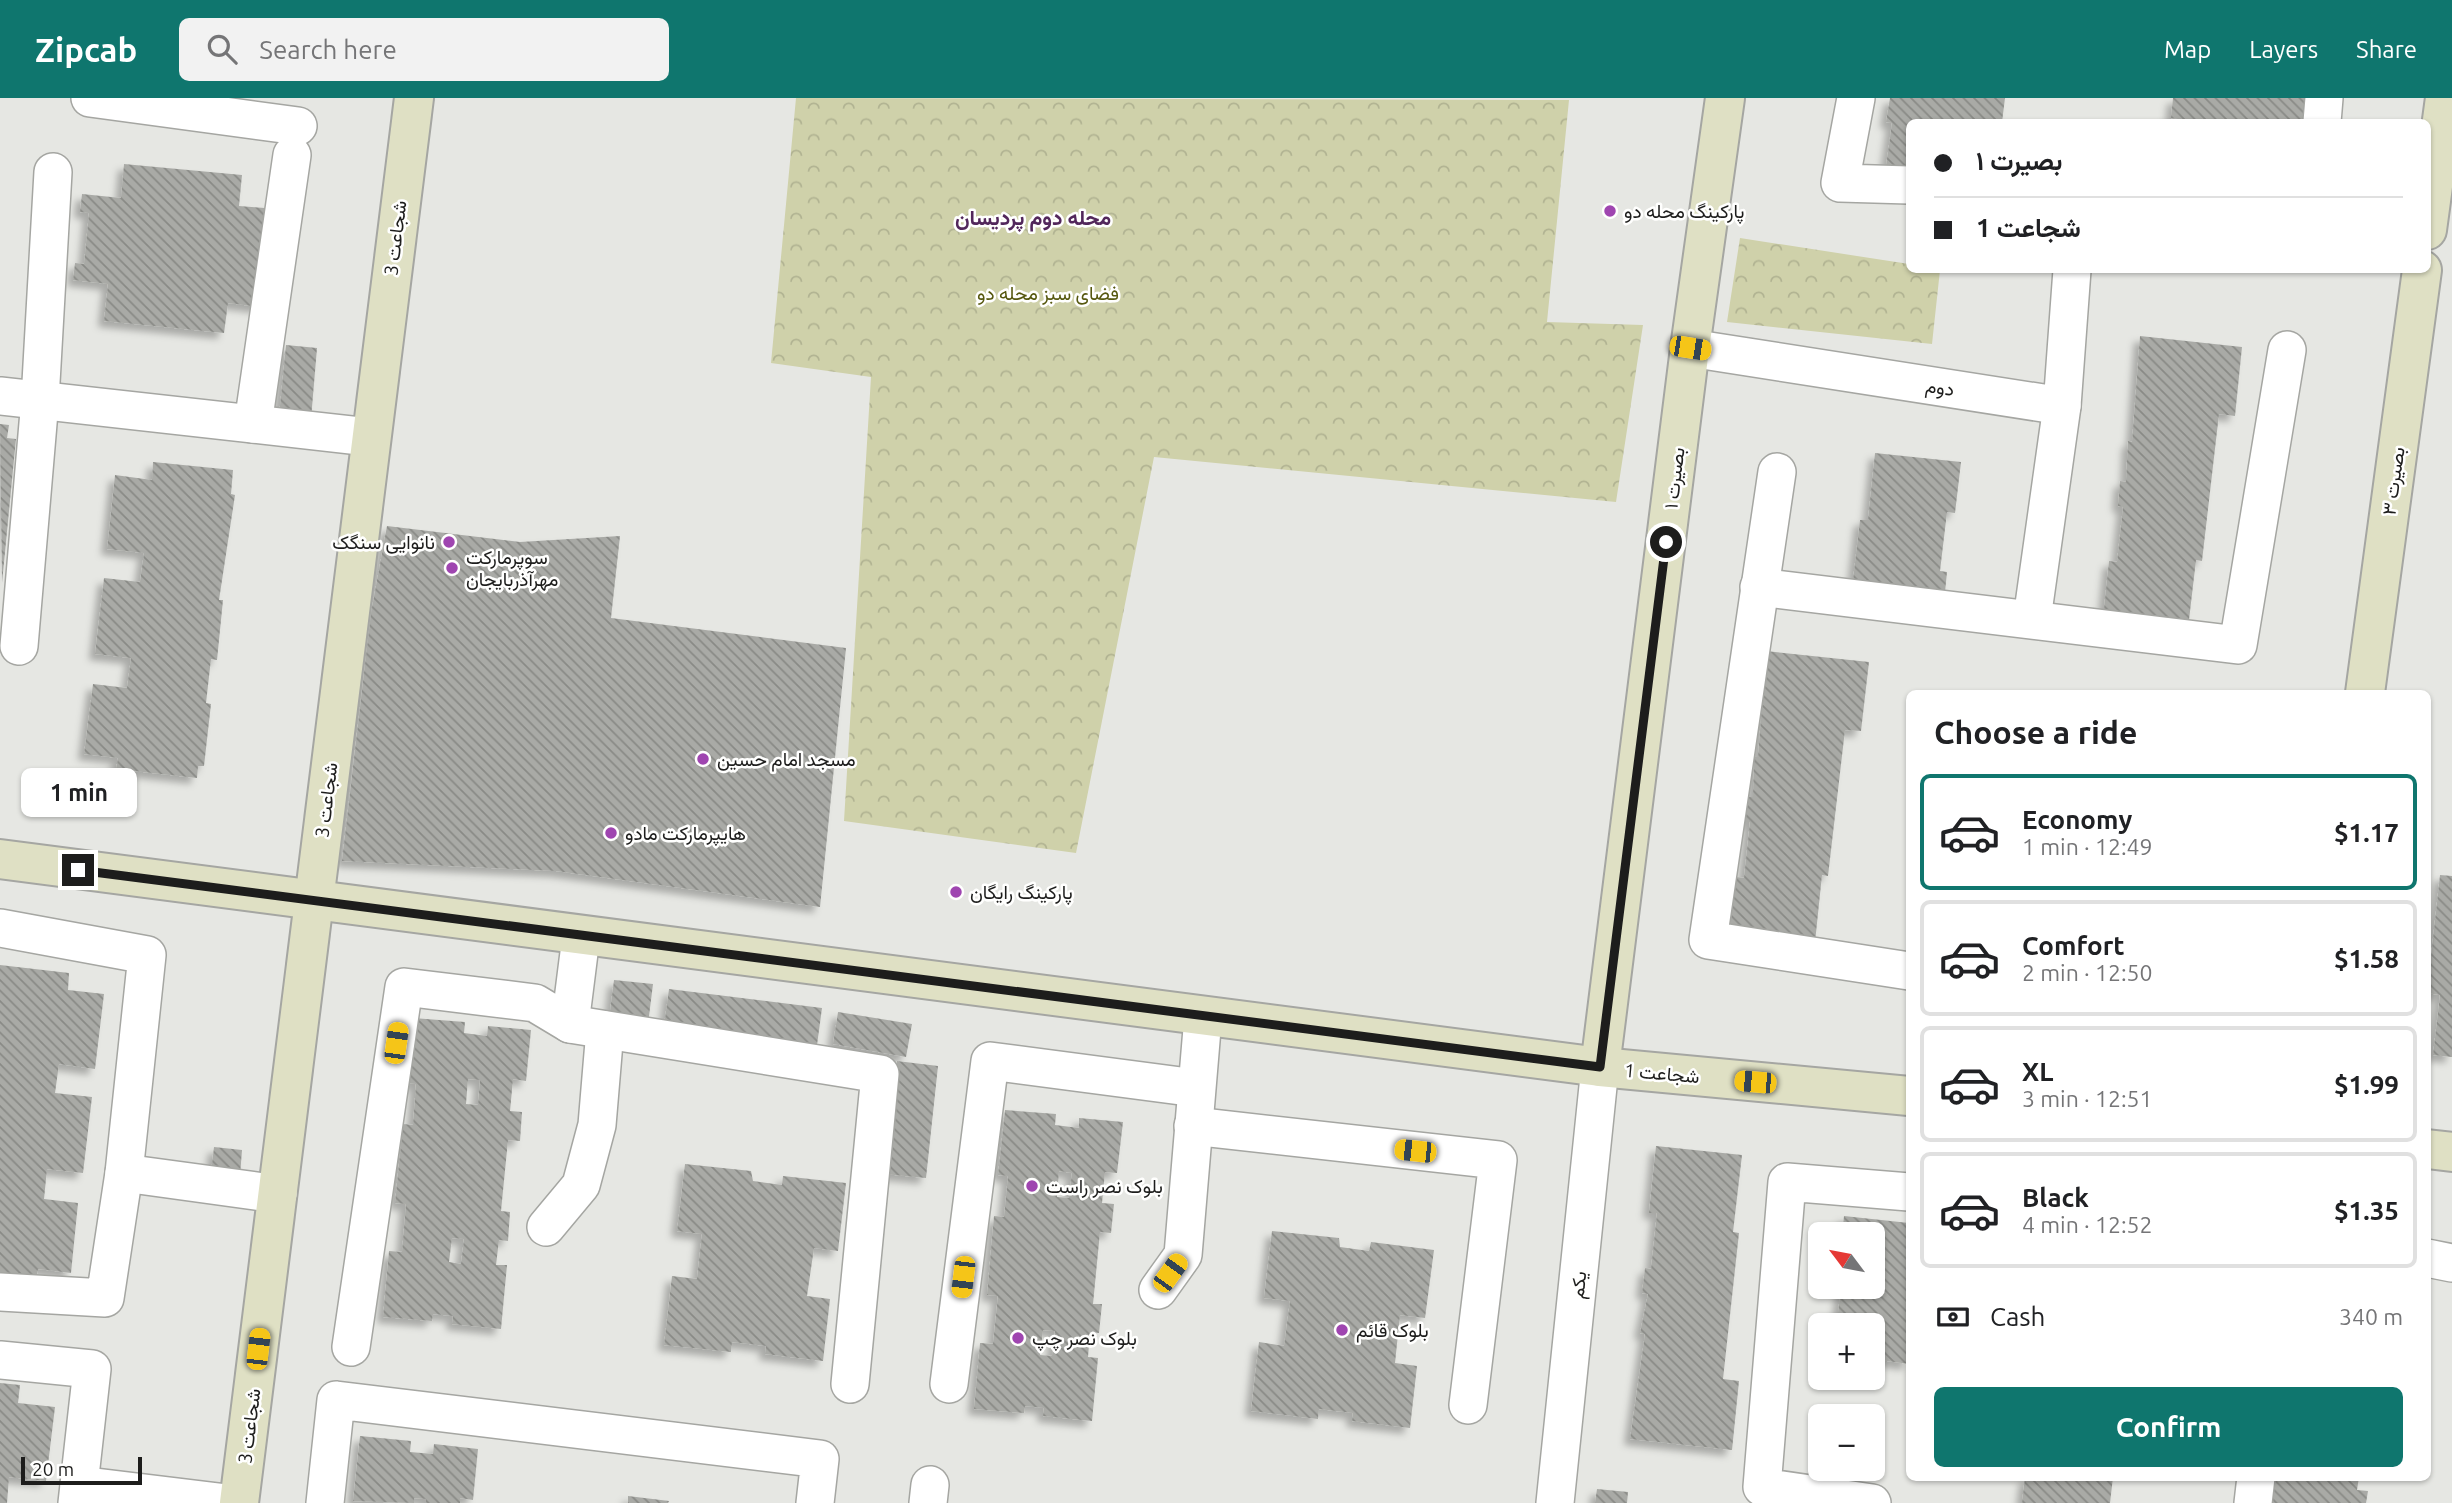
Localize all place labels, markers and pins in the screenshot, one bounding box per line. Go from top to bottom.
place label: پارکینگ محله دو [1624,200,1744,225]
marker: پارکینگ محله دو [1602,203,1618,219]
place label: نانوایی سنگک [332,531,435,554]
marker: نانوایی سنگک [441,534,457,550]
place label: سوپرمارکت مهرآذربایجان [466,546,558,591]
marker: سوپرمارکت مهرآذربایجان [444,560,460,576]
place label: مسجد امام حسین [717,748,856,772]
marker: مسجد امام حسین [695,751,711,767]
place label: هایپرمارکت مادو [625,822,746,847]
marker: هایپرمارکت مادو [603,825,619,841]
place label: پارکینگ رایگان [970,881,1073,906]
marker: پارکینگ رایگان [948,884,964,900]
place label: بلوک نصر راست [1046,1175,1163,1198]
marker: بلوک نصر راست [1024,1178,1040,1194]
place label: بلوک قائم [1356,1319,1429,1343]
marker: بلوک قائم [1334,1322,1350,1338]
place label: بلوک نصر چپ [1032,1327,1137,1352]
marker: بلوک نصر چپ [1010,1330,1026,1346]

